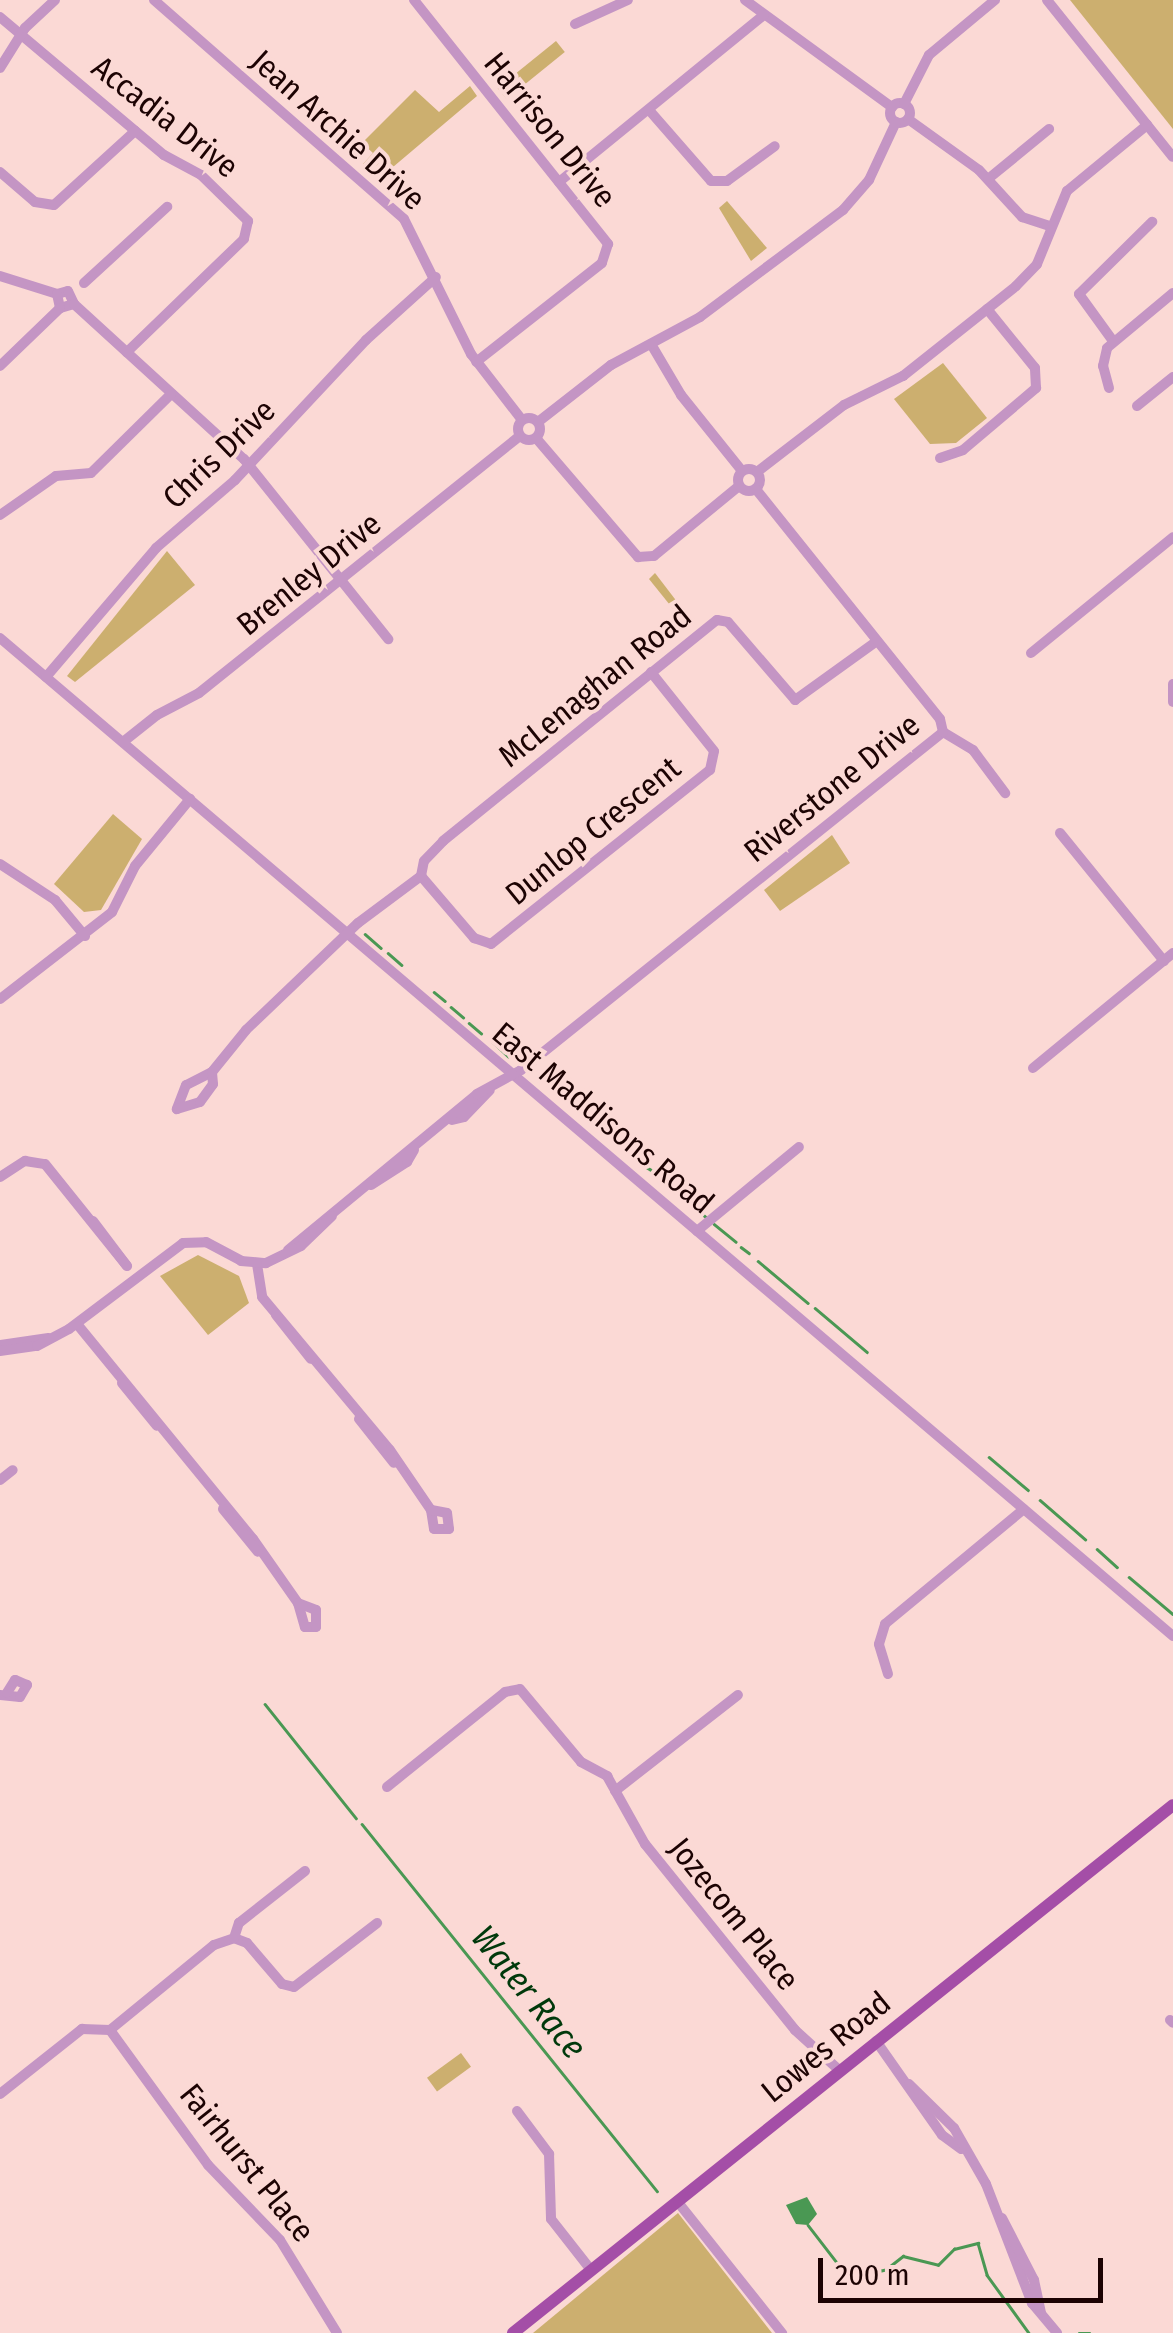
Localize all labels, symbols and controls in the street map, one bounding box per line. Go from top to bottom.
street label: Jean Archie Drive [243,42,433,218]
street label: Harrison Drive [476,45,624,215]
street label: Accadia Drive [84,48,246,186]
street label: Chris Drive [155,391,283,517]
street label: Brenley Drive [229,504,389,644]
street label: McLenaghan Road [491,597,699,775]
street label: Riverstone Drive [737,706,927,870]
street label: Dunlop Crescent [498,749,688,913]
street label: East Maddisons Road [484,1014,722,1222]
street label: Jozecom Place [661,1830,807,1998]
water label: Water Race [463,1917,595,2067]
street label: Lowes Road [754,1983,898,2111]
street label: Fairhurst Place [172,2076,322,2250]
scale bar [823,2238,1108,2300]
text: 200 m [835,2257,910,2293]

